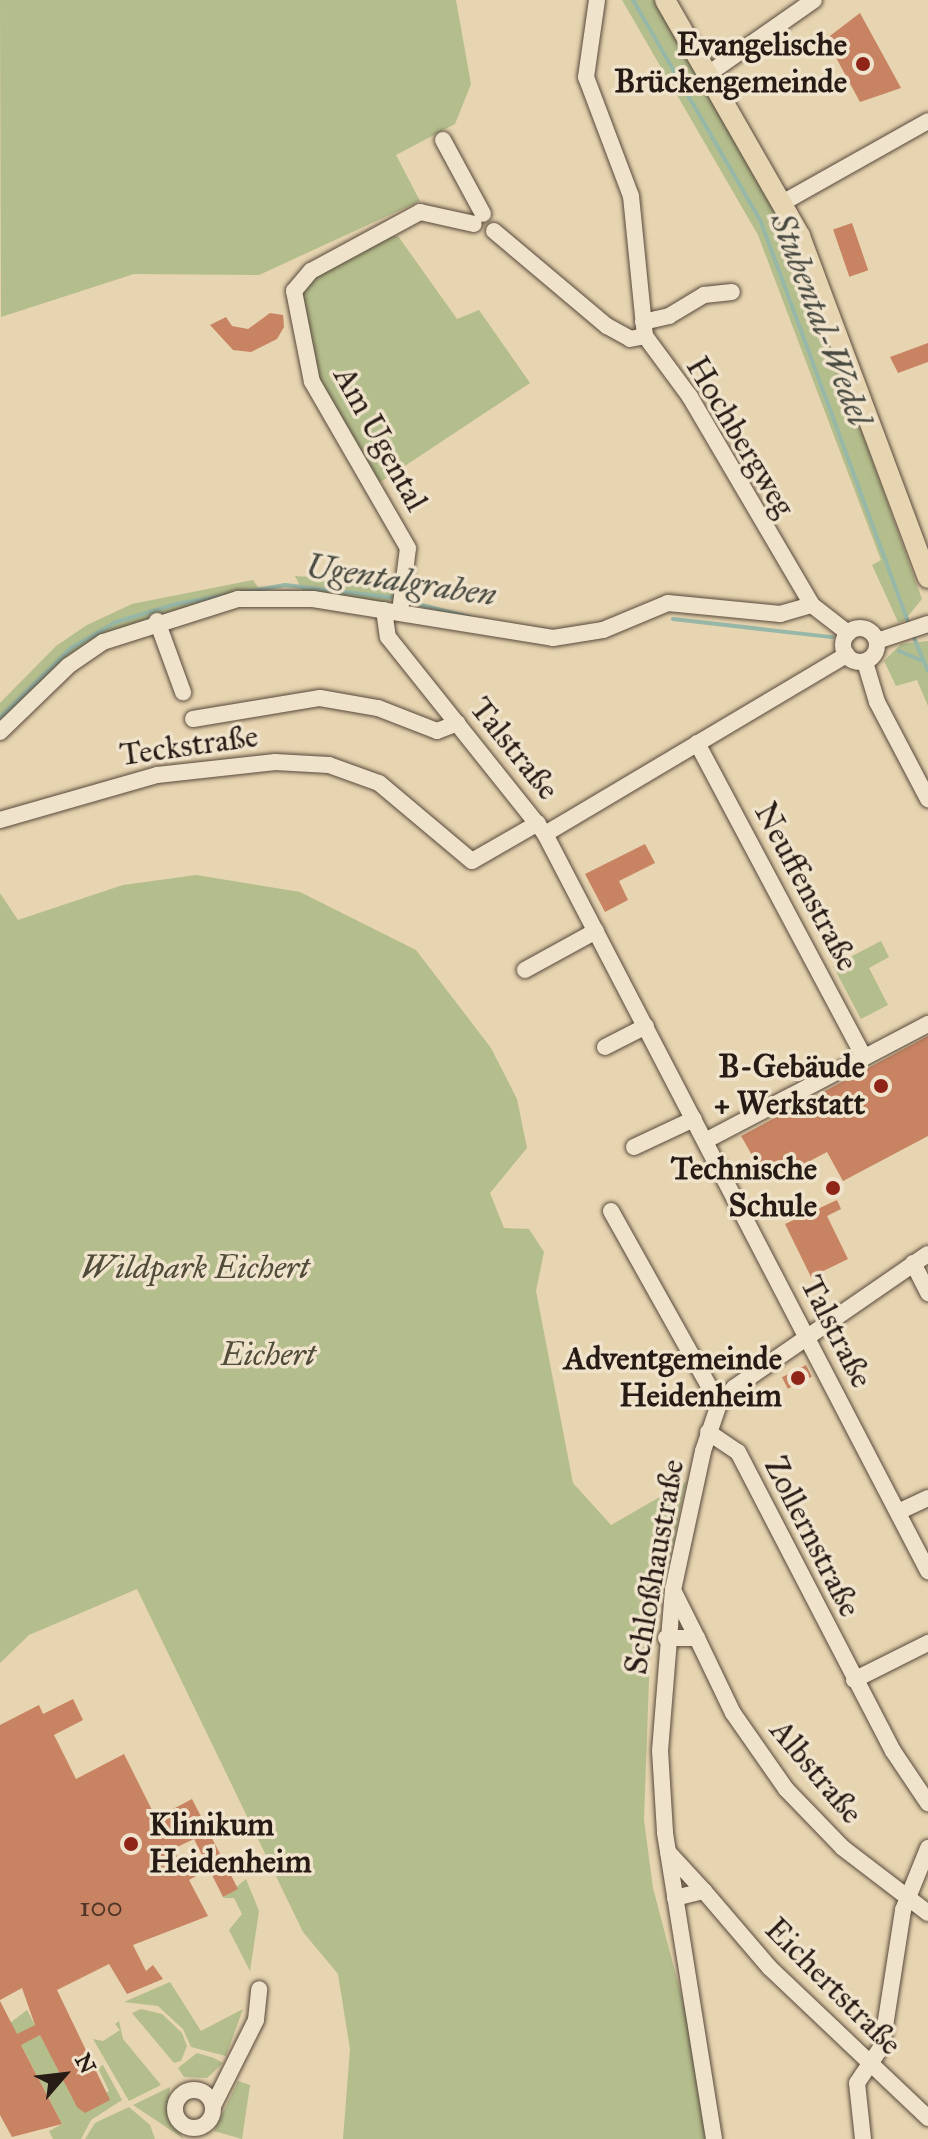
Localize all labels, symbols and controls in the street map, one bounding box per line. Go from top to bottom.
place label: Evangelische Brückengemeinde [614,27,847,102]
marker: Evangelische Brückengemeinde [854,55,872,73]
water label: Stubental-Wedel [762,207,880,431]
street label: Hochbergweg [677,350,803,524]
street label: Am Ugental [325,360,435,518]
water label: Ugentalgraben [303,545,499,615]
street label: Talstraße [461,690,567,808]
street label: Teckstraße [117,717,261,775]
street label: Neuffenstraße [746,796,866,978]
place label: B-Gebäude + Werkstatt [714,1049,865,1124]
marker: B-Gebäude + Werkstatt [872,1077,890,1095]
place label: Technische Schule [671,1151,817,1226]
marker: Technische Schule [824,1179,842,1197]
park label: Wildpark Eichert [81,1249,309,1287]
street label: Talstraße [792,1270,880,1394]
park label: Eichert [221,1336,315,1374]
place label: Adventgemeinde Heidenheim [564,1341,782,1416]
marker: Adventgemeinde Heidenheim [789,1369,807,1387]
street label: Zollernstraße [755,1451,869,1623]
street label: Schloßhaustraße [617,1456,693,1678]
street label: Albstraße [761,1712,871,1832]
place label: Klinikum Heidenheim [149,1807,312,1882]
marker: Klinikum Heidenheim [120,1833,142,1855]
house number: 100 [79,1890,123,1924]
street label: Eichertstraße [757,1911,909,2063]
north arrow [24,2035,104,2115]
text: N [69,2049,102,2078]

